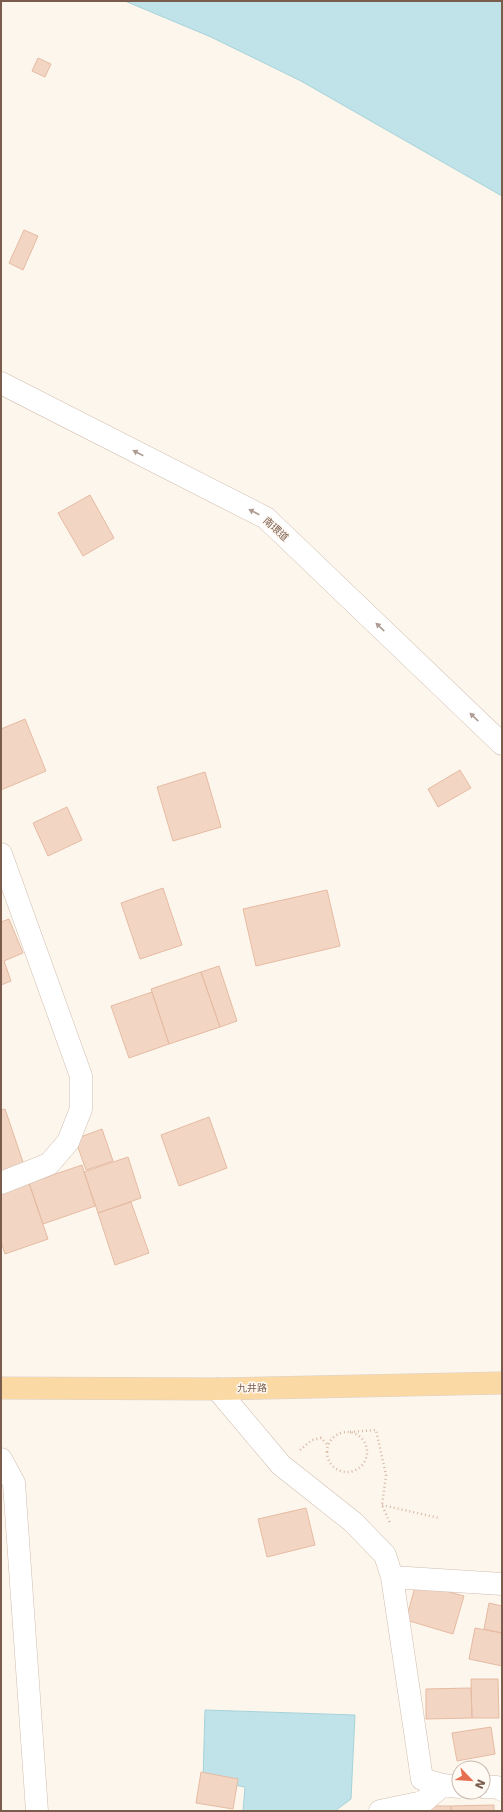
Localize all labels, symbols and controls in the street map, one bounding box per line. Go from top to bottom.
one-way arrow [132,449,144,456]
one-way arrow [248,508,259,515]
street label: 南環道 [261,515,291,543]
one-way arrow [375,622,385,632]
one-way arrow [469,713,479,722]
street label: 九井路 [237,1382,267,1394]
north arrow [451,1760,491,1800]
text: N [472,1777,487,1791]

